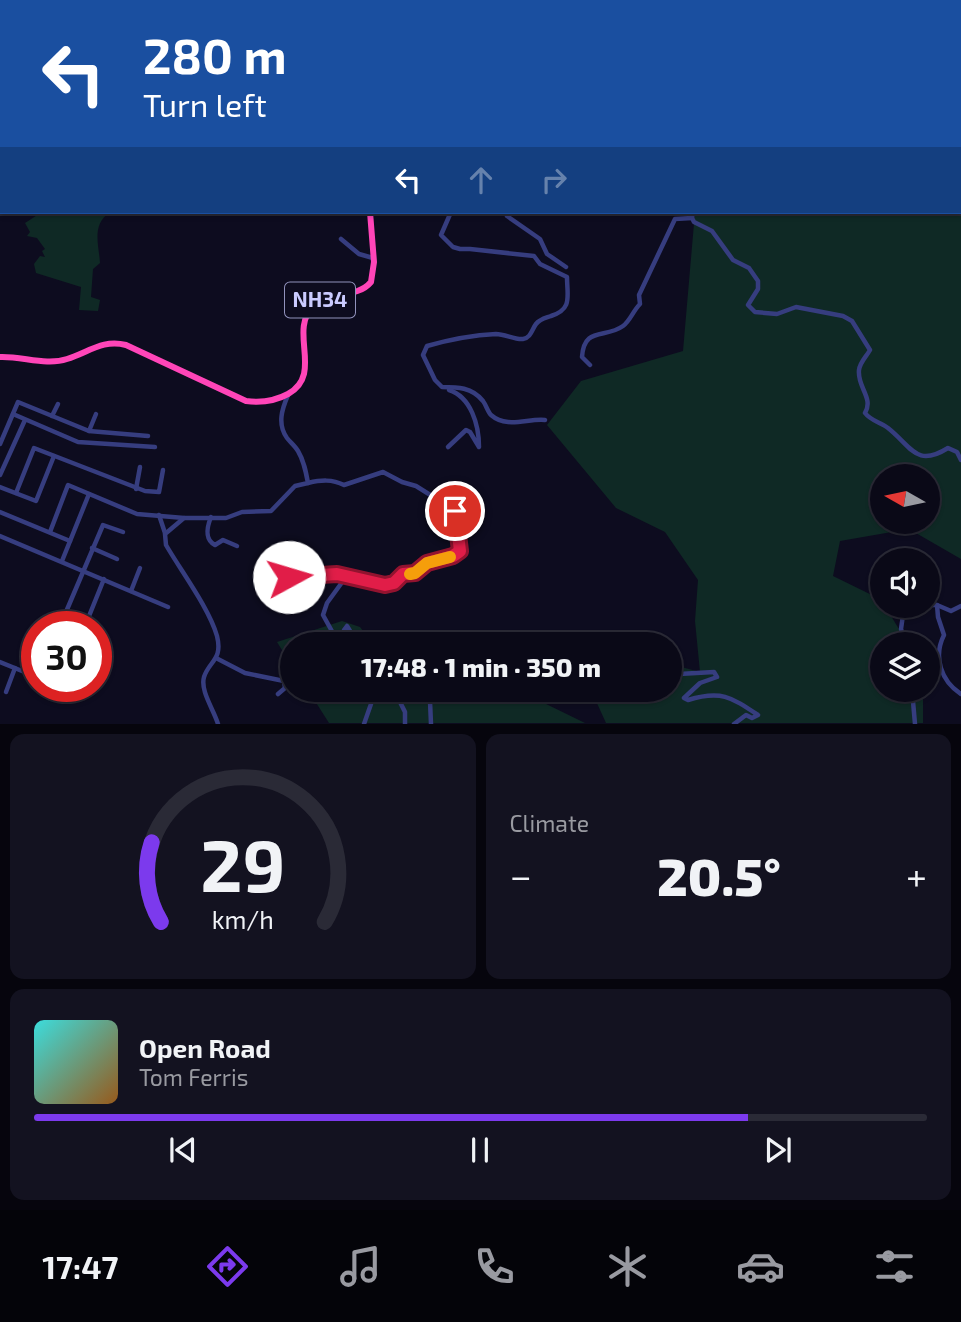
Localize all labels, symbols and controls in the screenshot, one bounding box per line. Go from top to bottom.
text: 280 m [143,25,287,84]
icon: left [28,28,119,119]
text: Turn left [143,85,267,123]
icon: left [389,161,427,199]
icon: ahead [462,161,500,199]
icon: right [535,161,573,199]
road number: NH34 [285,282,355,318]
north arrow [870,464,940,534]
map controls [870,464,940,702]
pin [425,481,485,541]
icon: arrive [436,492,474,530]
position arrow [252,540,326,614]
button: sound [870,548,940,618]
speed limit sign: 30 [21,611,112,702]
button: layers [870,632,940,702]
text: 17:48 · 1 min · 350 m [361,651,601,682]
text: Climate [510,809,589,837]
text: 29 [200,820,285,908]
text: 20.5° [657,844,781,906]
text: − [510,852,532,898]
text: + [906,852,927,898]
text: km/h [212,904,274,934]
text: Open Road [139,1032,271,1063]
text: Tom Ferris [139,1063,248,1091]
icon: previous [164,1131,202,1169]
icon: pause [461,1131,499,1169]
icon: next [759,1131,797,1169]
icon: directions [203,1242,252,1291]
icon: music [336,1242,385,1291]
icon: phone [470,1242,519,1291]
icon: climate [603,1242,652,1291]
icon: car [736,1242,785,1291]
icon: filters [870,1242,919,1291]
text: 17:47 [42,1247,118,1285]

